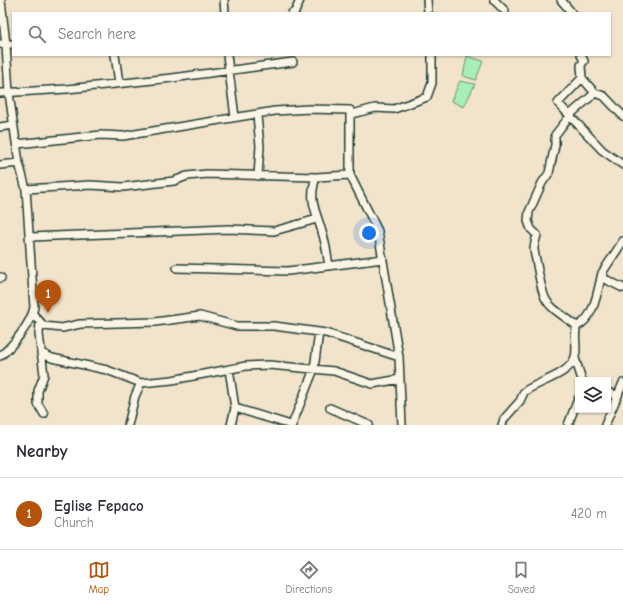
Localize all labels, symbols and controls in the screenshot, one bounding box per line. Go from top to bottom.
search box [12,12,611,56]
icon: search [26,23,48,45]
text: Search here [58,25,136,43]
your location [359,223,379,243]
pin: 1 [35,280,61,313]
map controls [575,377,611,413]
button: layers [575,377,611,413]
text: Nearby [16,442,67,461]
text: Eglise Fepaco [54,497,144,515]
text: 1 [26,506,32,521]
text: 420 m [571,506,607,521]
text: Church [54,515,94,530]
tab: Map [88,559,110,596]
tab: Directions [286,559,332,596]
tab: Saved [508,559,535,596]

